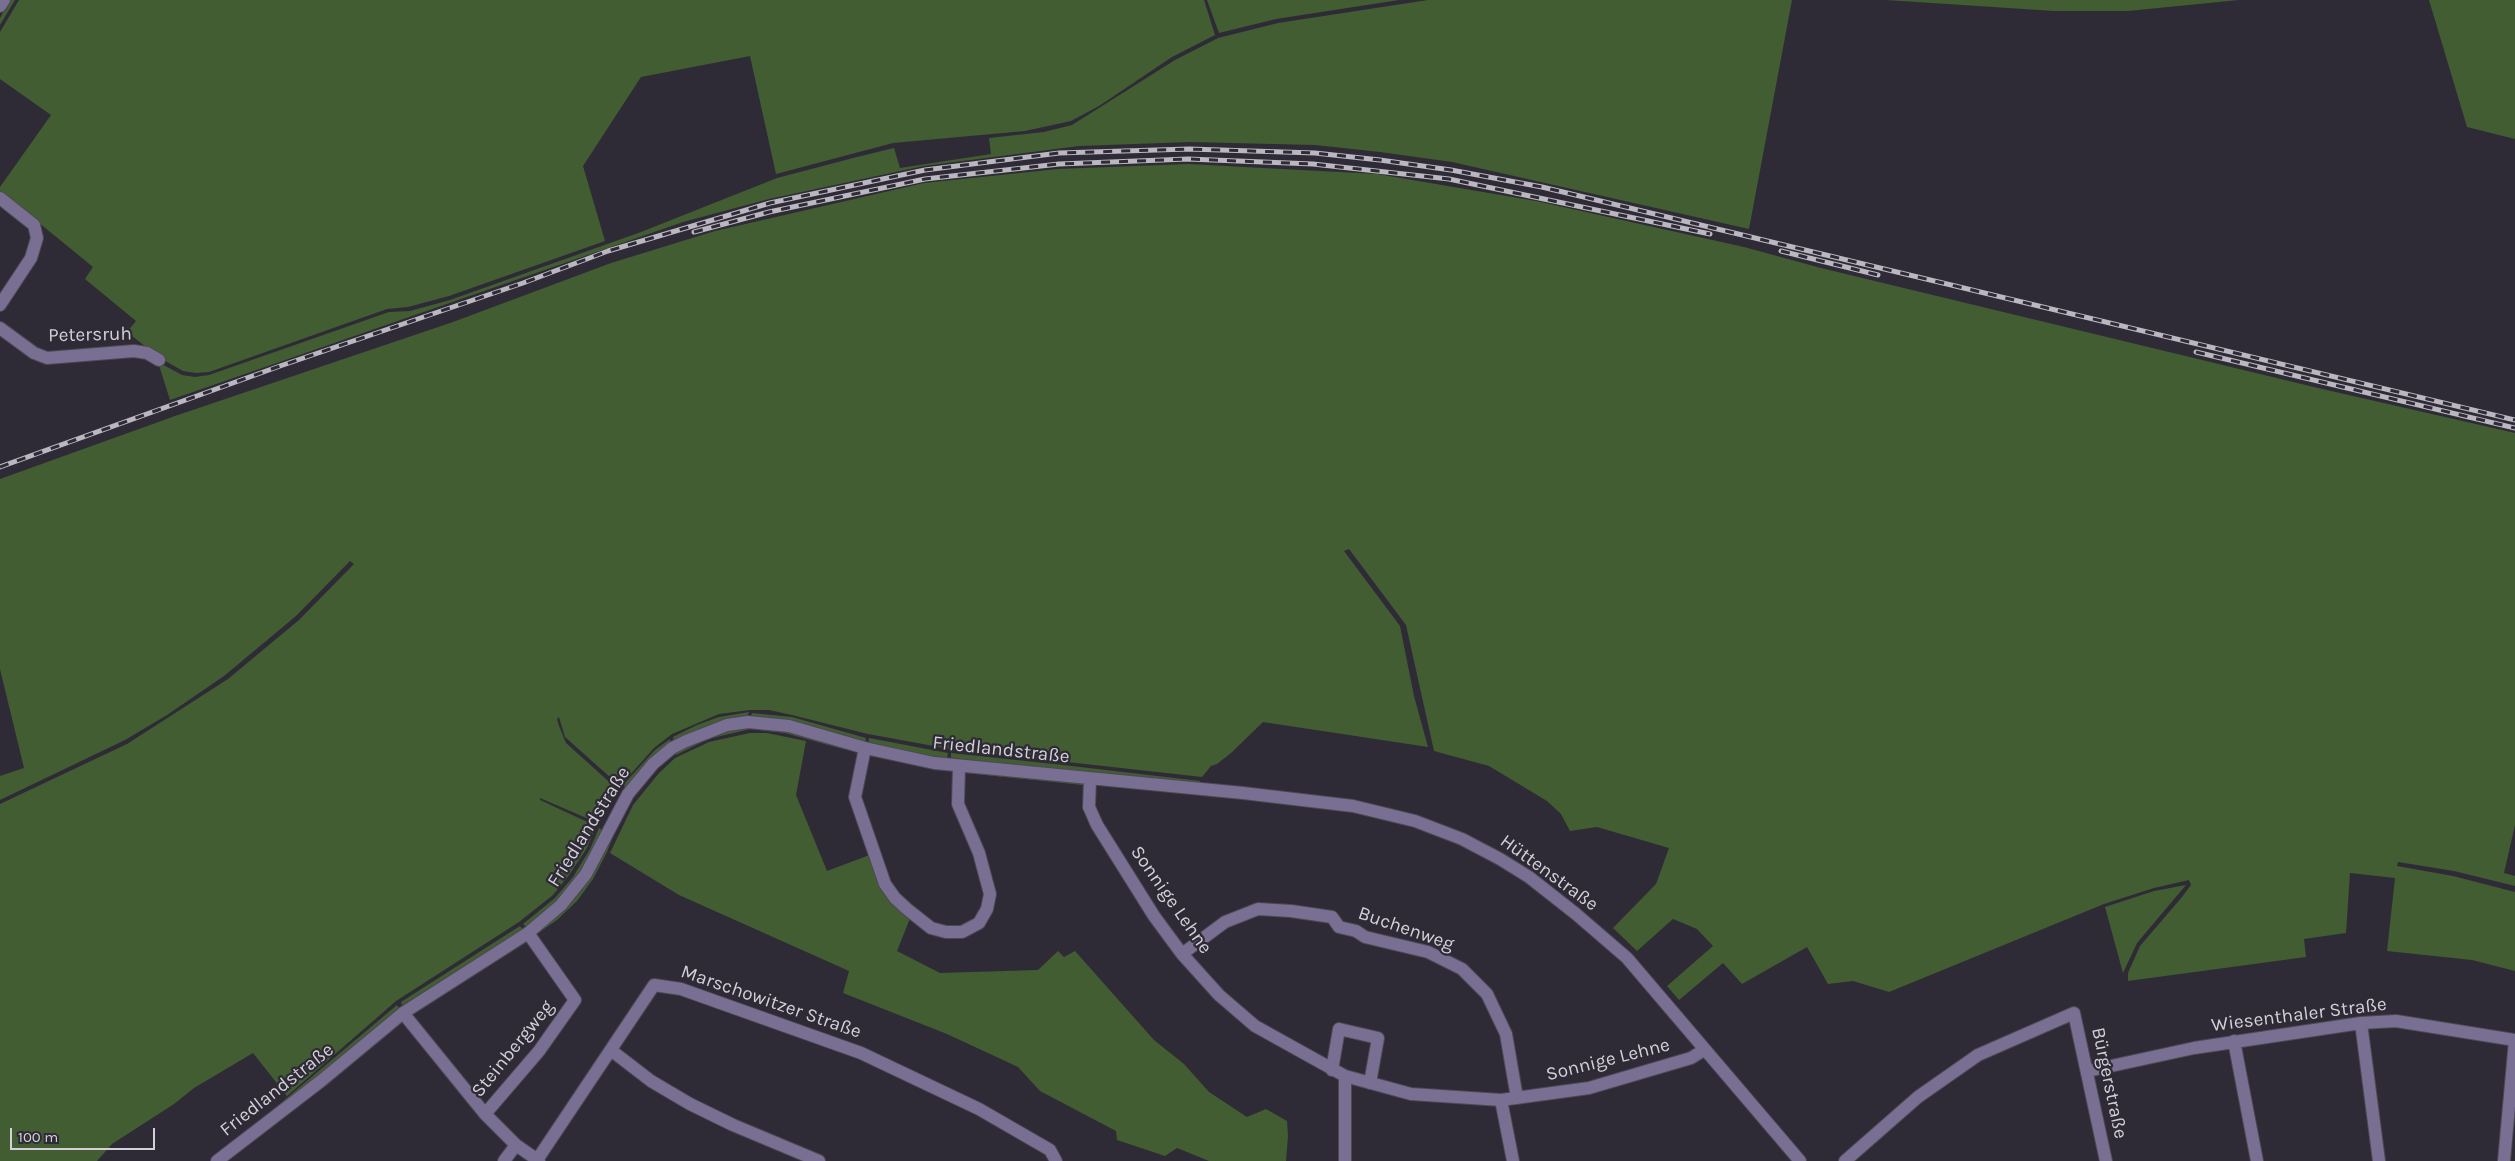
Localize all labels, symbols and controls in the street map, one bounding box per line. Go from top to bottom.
street label: Petersruh [48,323,132,347]
street label: Friedlandstraße [931,731,1071,769]
street label: Friedlandstraße [543,762,635,892]
street label: Hüttenstraße [1496,830,1602,916]
street label: Sonnige Lehne [1125,842,1217,958]
street label: Buchenweg [1355,902,1457,956]
street label: Marschowitzer Straße [678,960,864,1044]
street label: Wiesenthaler Straße [2210,993,2388,1037]
street label: Steinbergweg [467,996,559,1102]
street label: Bürgerstraße [2086,1025,2132,1141]
street label: Sonnige Lehne [1544,1034,1672,1086]
street label: Friedlandstraße [216,1039,338,1141]
scale bar [12,1118,158,1150]
text: 100 m [18,1128,58,1146]

